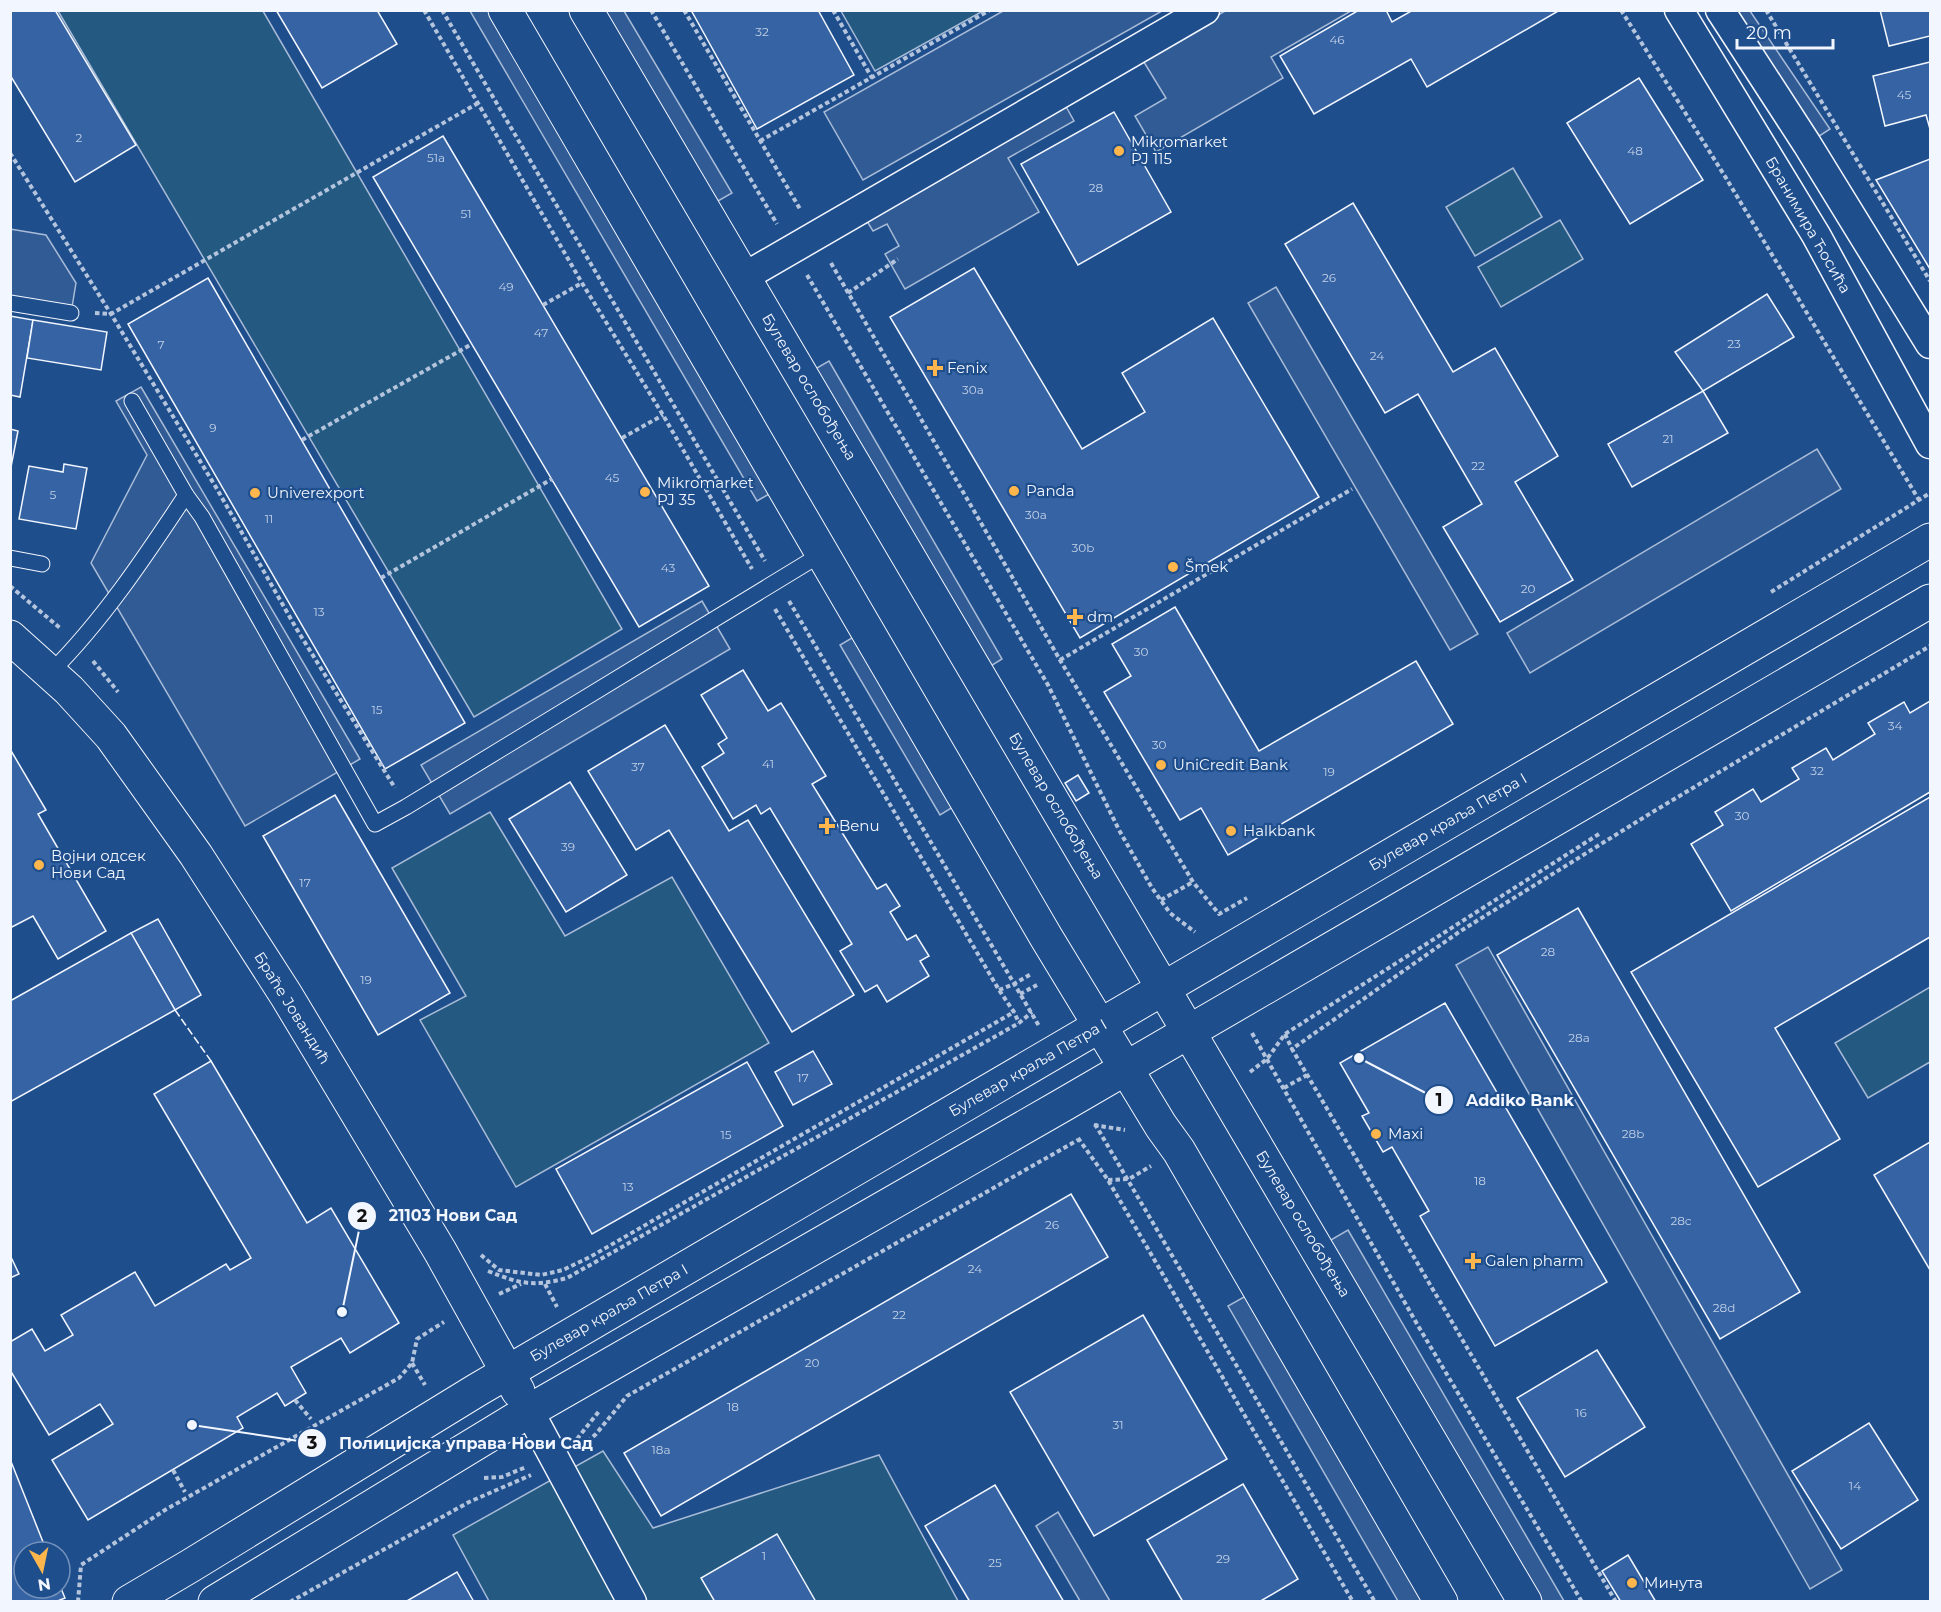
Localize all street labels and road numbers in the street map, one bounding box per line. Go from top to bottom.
street label: Бранимира Ћосића [1761,153,1855,297]
street label: Булевар ослобођења [758,310,861,464]
street label: Булевар ослобођења [1005,729,1108,883]
street label: Булевар краља Петра I [1365,768,1530,875]
street label: Браће Јовандић [250,948,335,1067]
street label: Булевар краља Петра I [945,1014,1110,1121]
street label: Булевар ослобођења [1252,1147,1355,1301]
street label: Булевар краља Петра I [526,1259,691,1366]

